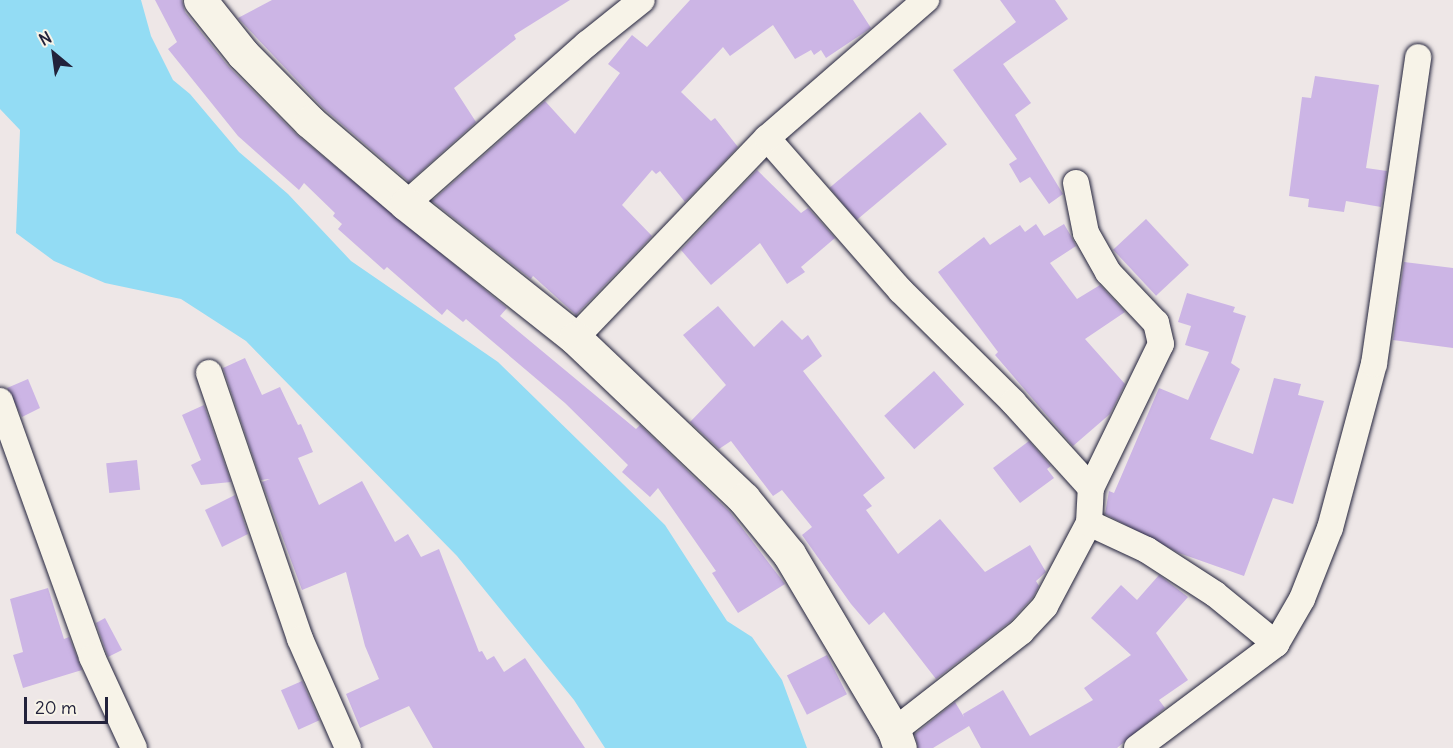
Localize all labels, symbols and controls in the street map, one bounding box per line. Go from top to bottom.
north arrow [24,24,84,84]
text: N [36,27,55,50]
scale bar [27,685,111,723]
text: 20 m [35,696,77,719]

